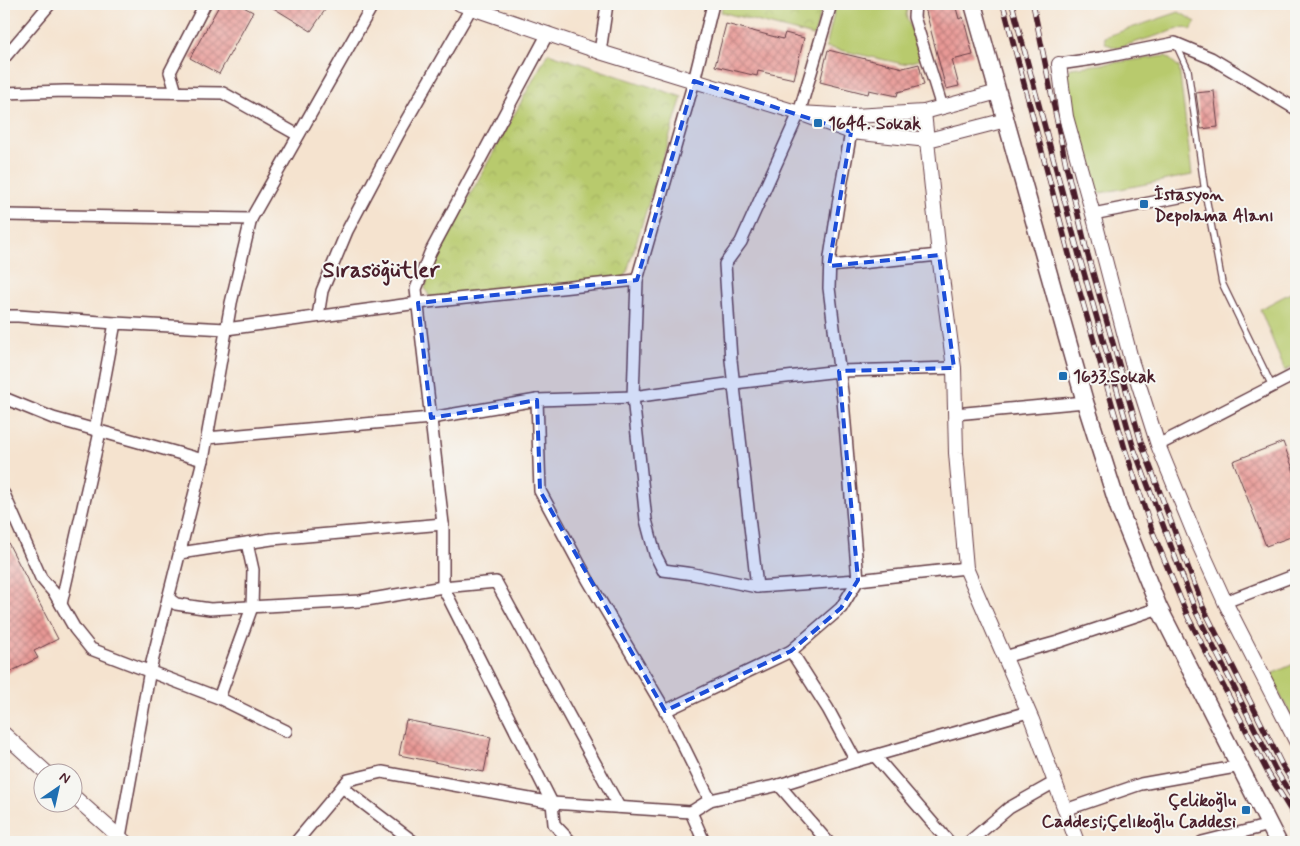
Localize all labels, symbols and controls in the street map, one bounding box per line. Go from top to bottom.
place label: 1644. Sokak [828,112,921,136]
marker: 1644. Sokak [812,117,824,129]
place label: İstasyon Depolama Alanı [1154,183,1274,228]
marker: İstasyon Depolama Alanı [1138,198,1150,210]
district label: Sırasöğütler [323,257,440,286]
place label: 1633.Sokak [1073,365,1156,389]
marker: 1633.Sokak [1057,370,1069,382]
north arrow [32,764,82,814]
text: N [56,768,74,788]
place label: Çelikoğlu Caddesi;Çelıkoğlu Caddesi [1041,789,1236,834]
marker: Çelikoğlu Caddesi;Çelıkoğlu Caddesi [1240,804,1252,816]

